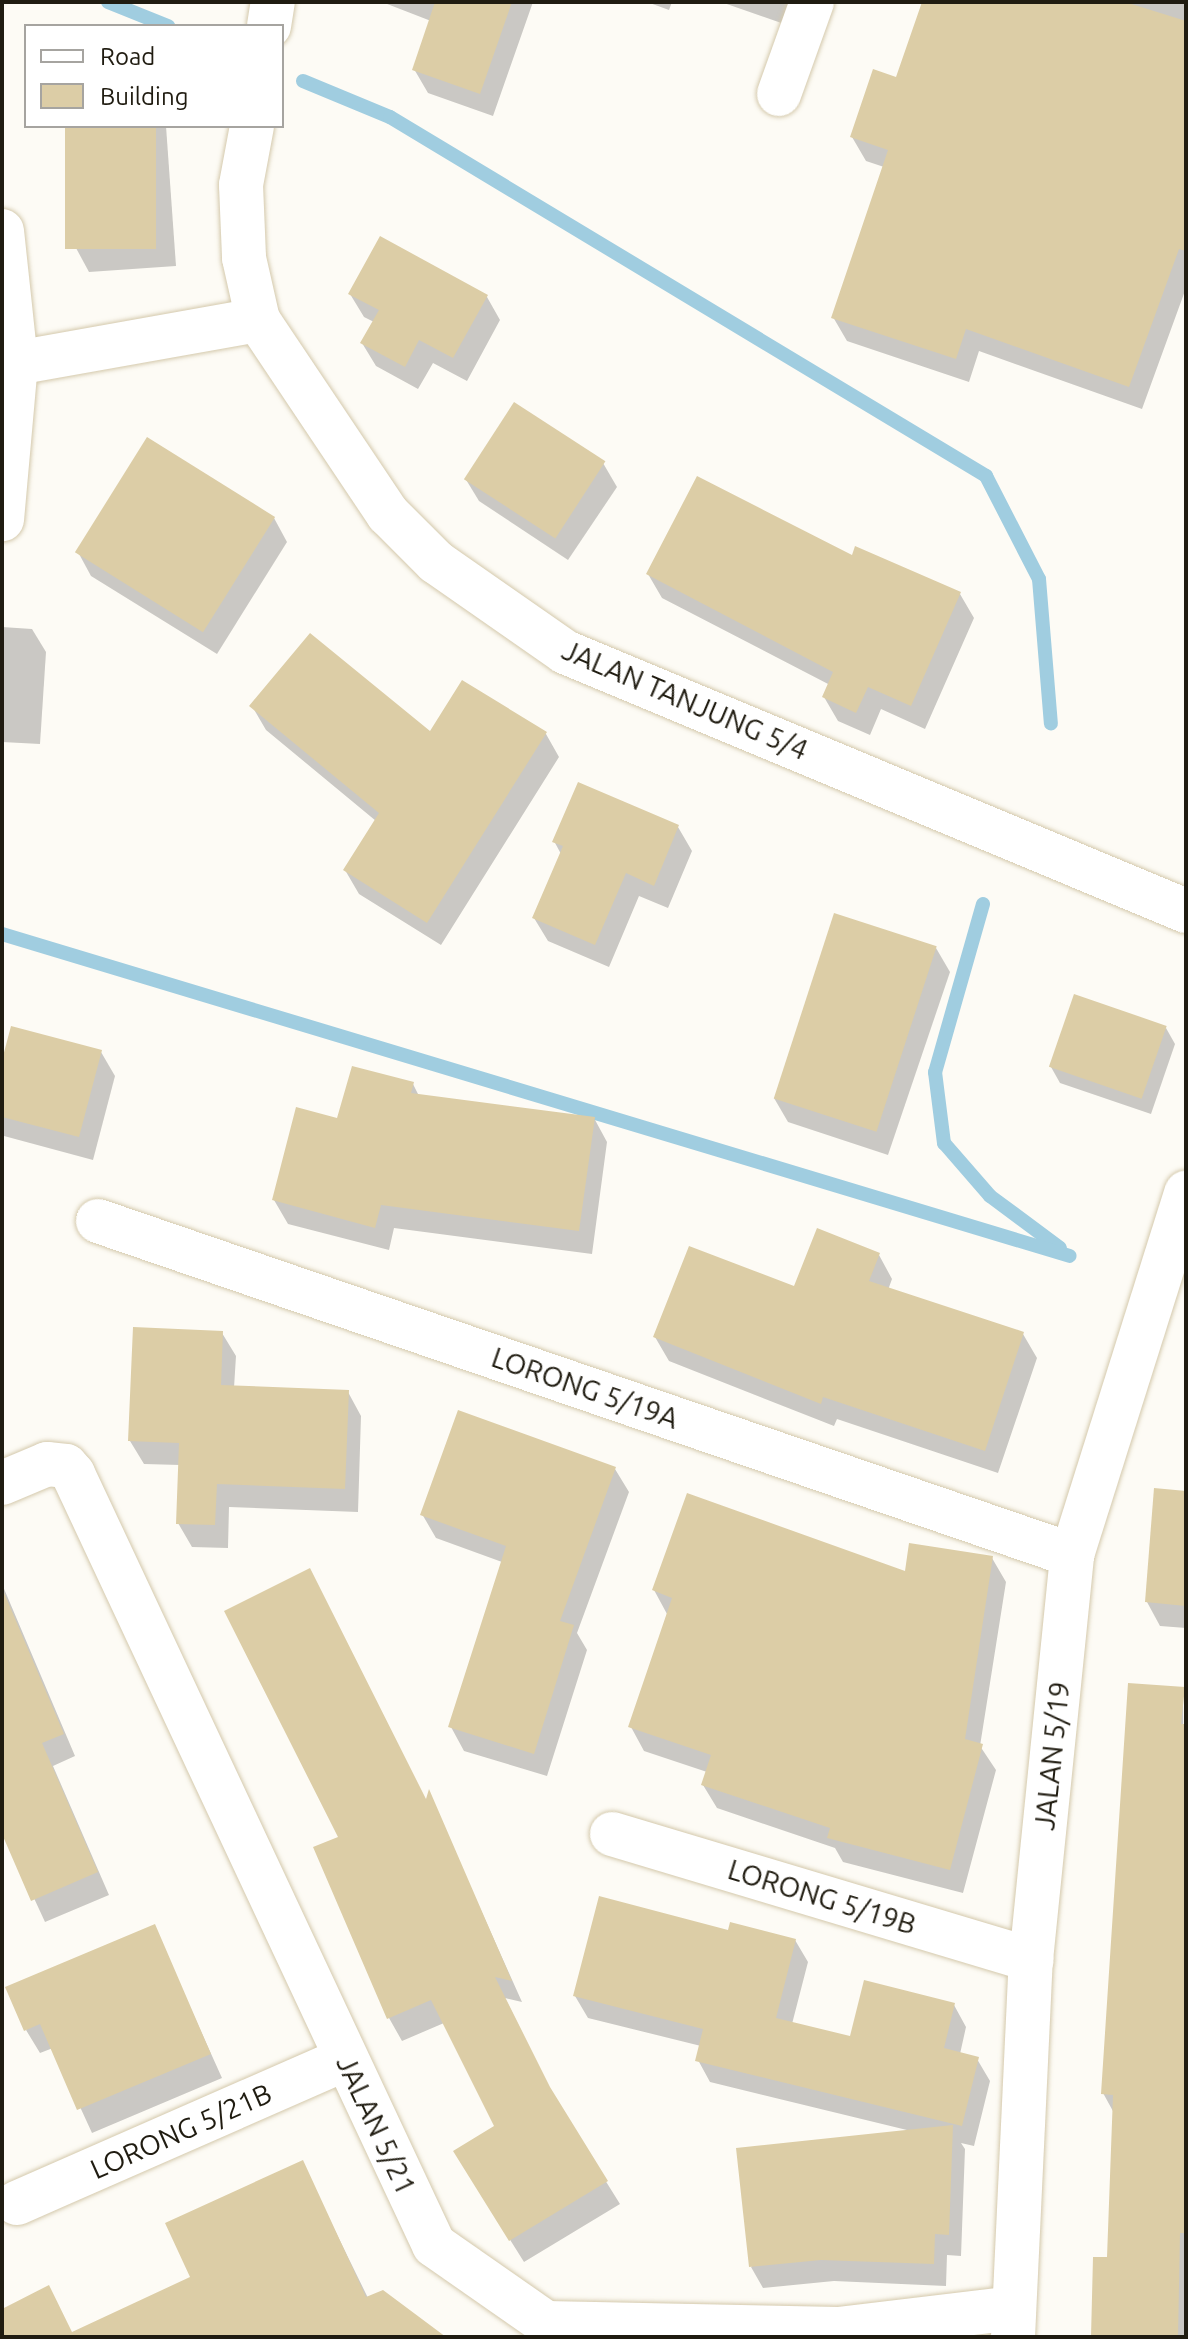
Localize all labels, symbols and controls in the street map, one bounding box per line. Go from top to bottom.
legend [24,24,284,128]
text: Road [100,43,155,70]
text: Building [100,83,188,110]
street label: JALAN TANJUNG 5/4 [557,633,813,767]
street label: LORONG 5/19A [487,1340,683,1436]
street label: JALAN 5/19 [1027,1680,1077,1832]
street label: LORONG 5/19B [724,1852,920,1942]
street label: JALAN 5/21 [329,2050,423,2200]
street label: LORONG 5/21B [85,2076,277,2186]

